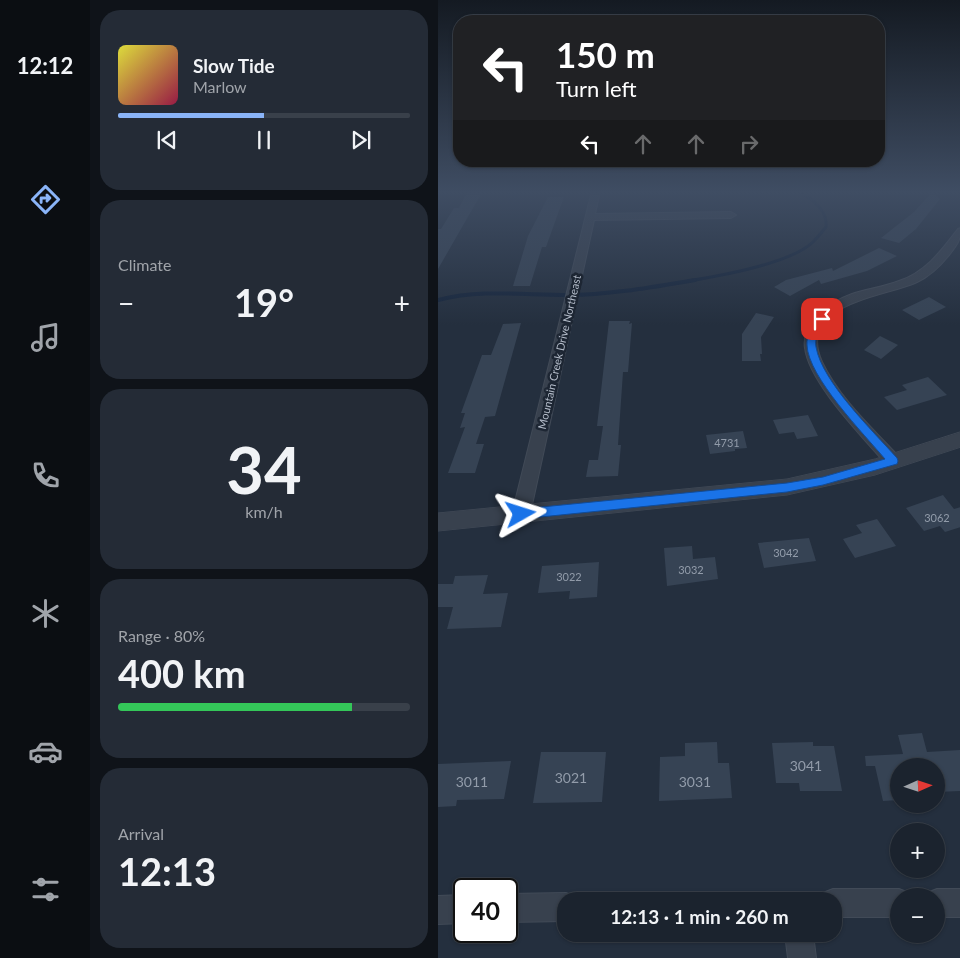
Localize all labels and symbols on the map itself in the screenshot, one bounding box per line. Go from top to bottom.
street label: Mountain Creek Drive Northeast [535,273,583,431]
pin [801,298,843,340]
house number: 4731 [714,436,740,449]
position arrow [494,487,546,539]
house number: 3062 [924,511,950,524]
house number: 3042 [773,546,799,559]
house number: 3032 [678,563,704,576]
house number: 3022 [556,570,582,583]
house number: 3041 [790,757,822,774]
north arrow [890,758,946,812]
house number: 3021 [555,769,587,786]
house number: 3011 [456,773,488,790]
house number: 3031 [679,773,711,790]
speed limit sign: 40 [453,878,518,943]

